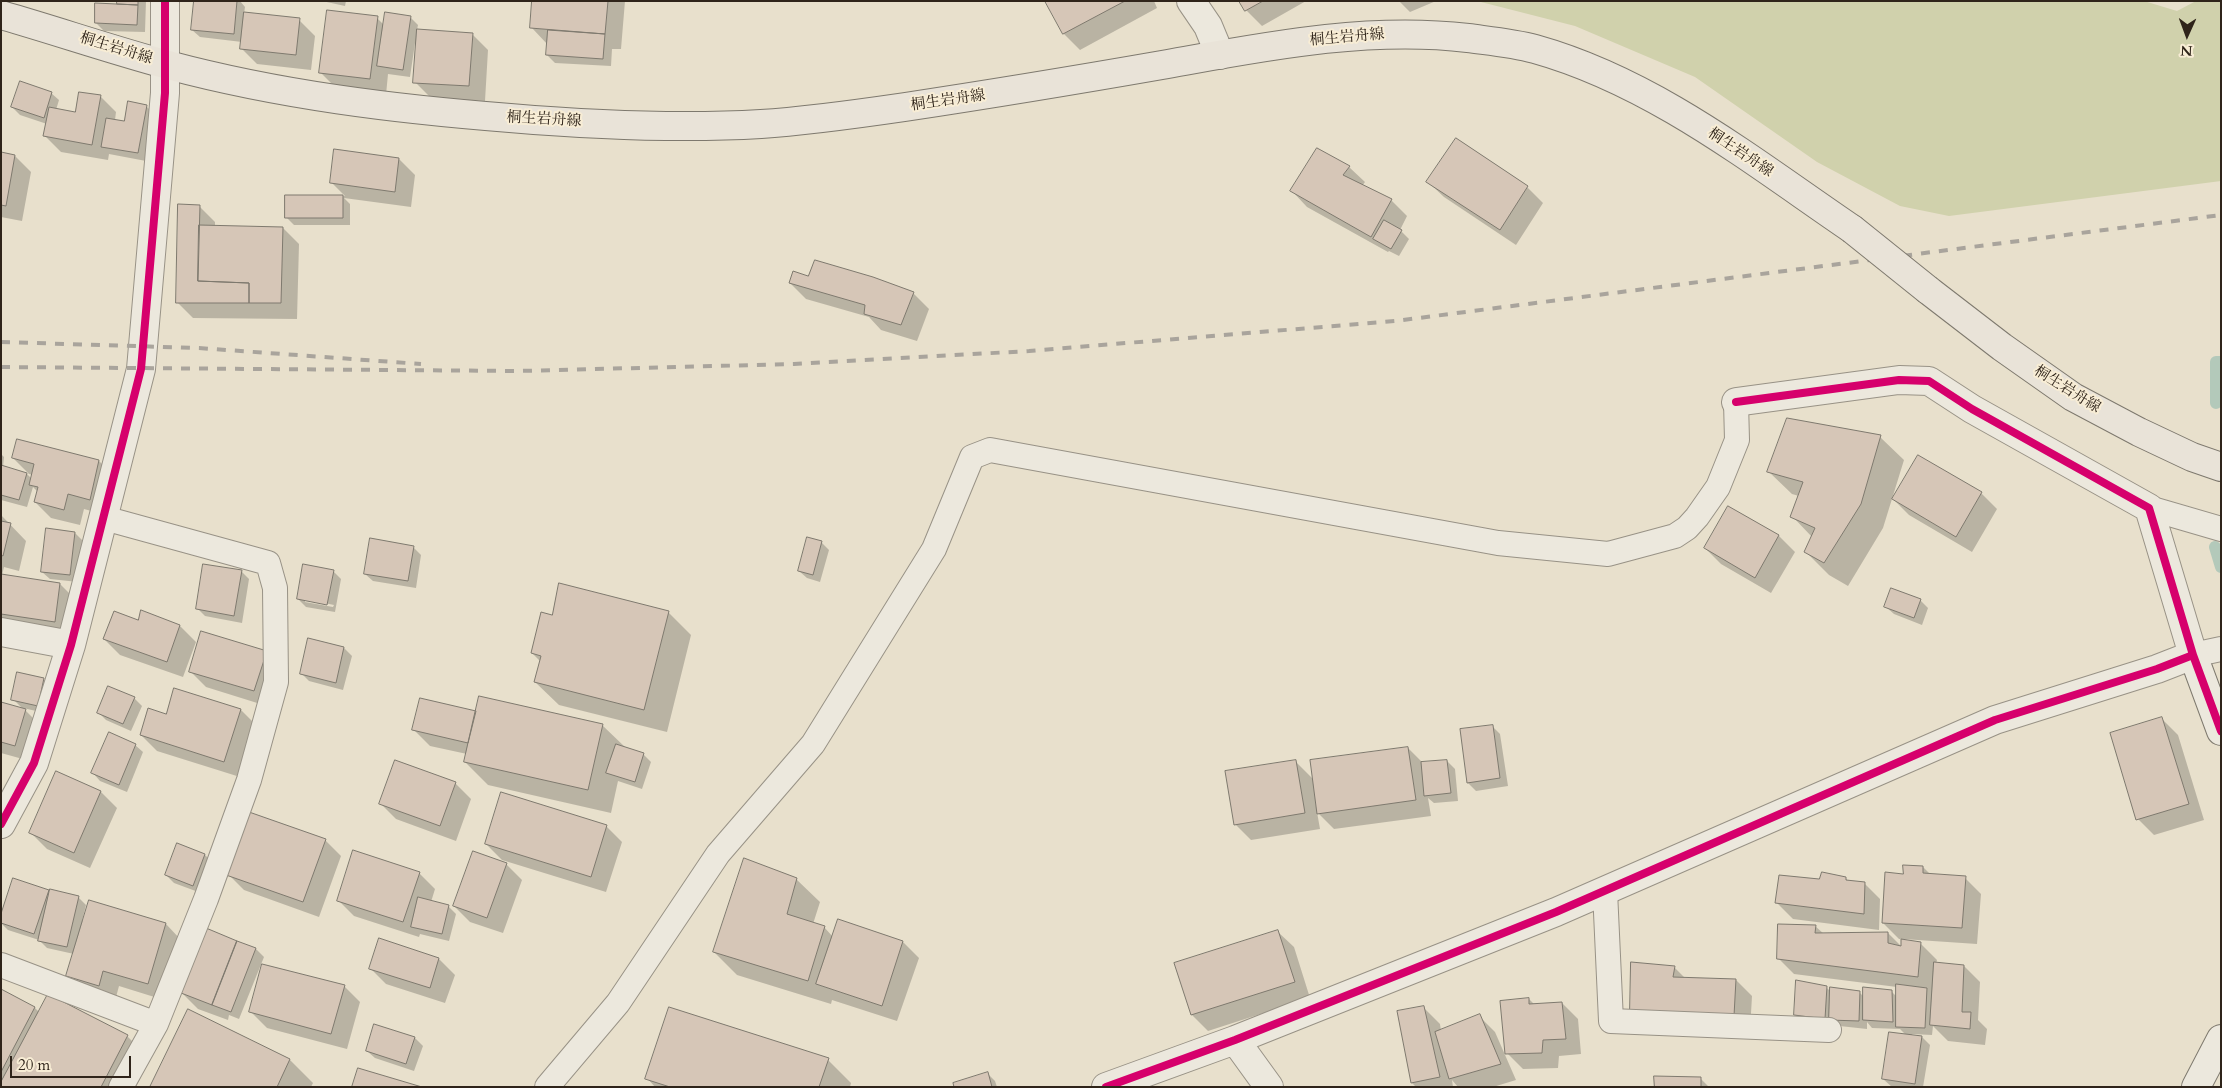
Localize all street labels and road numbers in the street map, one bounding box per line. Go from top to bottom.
street label: 桐生岩舟線 [1309,26,1385,50]
street label: 桐生岩舟線 [78,29,154,69]
street label: 桐生岩舟線 [910,87,986,115]
street label: 桐生岩舟線 [506,109,582,131]
street label: 桐生岩舟線 [1704,125,1776,181]
street label: 桐生岩舟線 [2030,362,2104,418]

